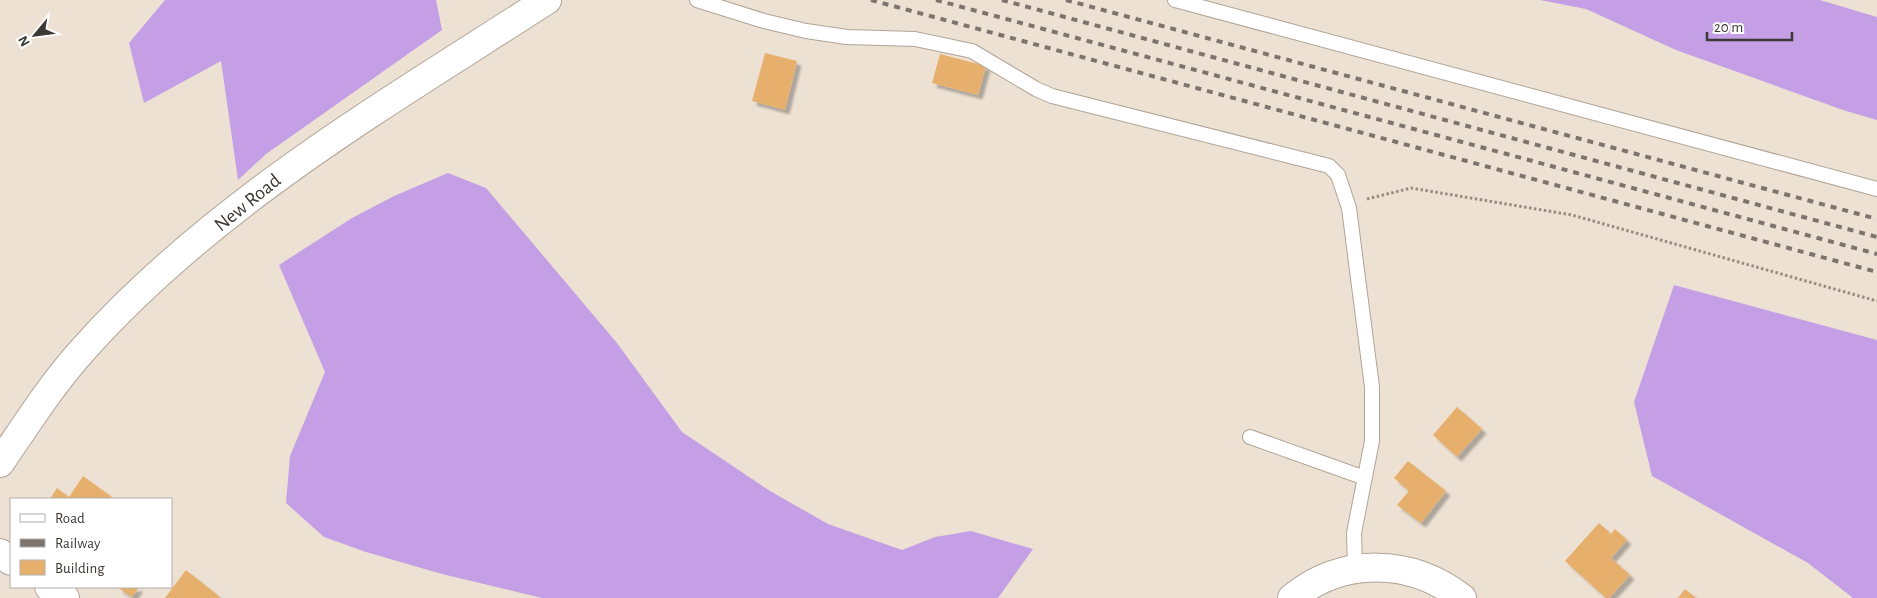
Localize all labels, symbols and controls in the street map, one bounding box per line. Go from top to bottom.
north arrow [10,10,60,60]
scale bar [1707,10,1792,42]
text: 20 m [1714,20,1743,35]
text: N [16,33,33,48]
street label: New Road [211,170,285,235]
legend [10,498,172,588]
text: Road [55,511,85,526]
text: Railway [55,536,101,551]
text: Building [55,561,105,576]

